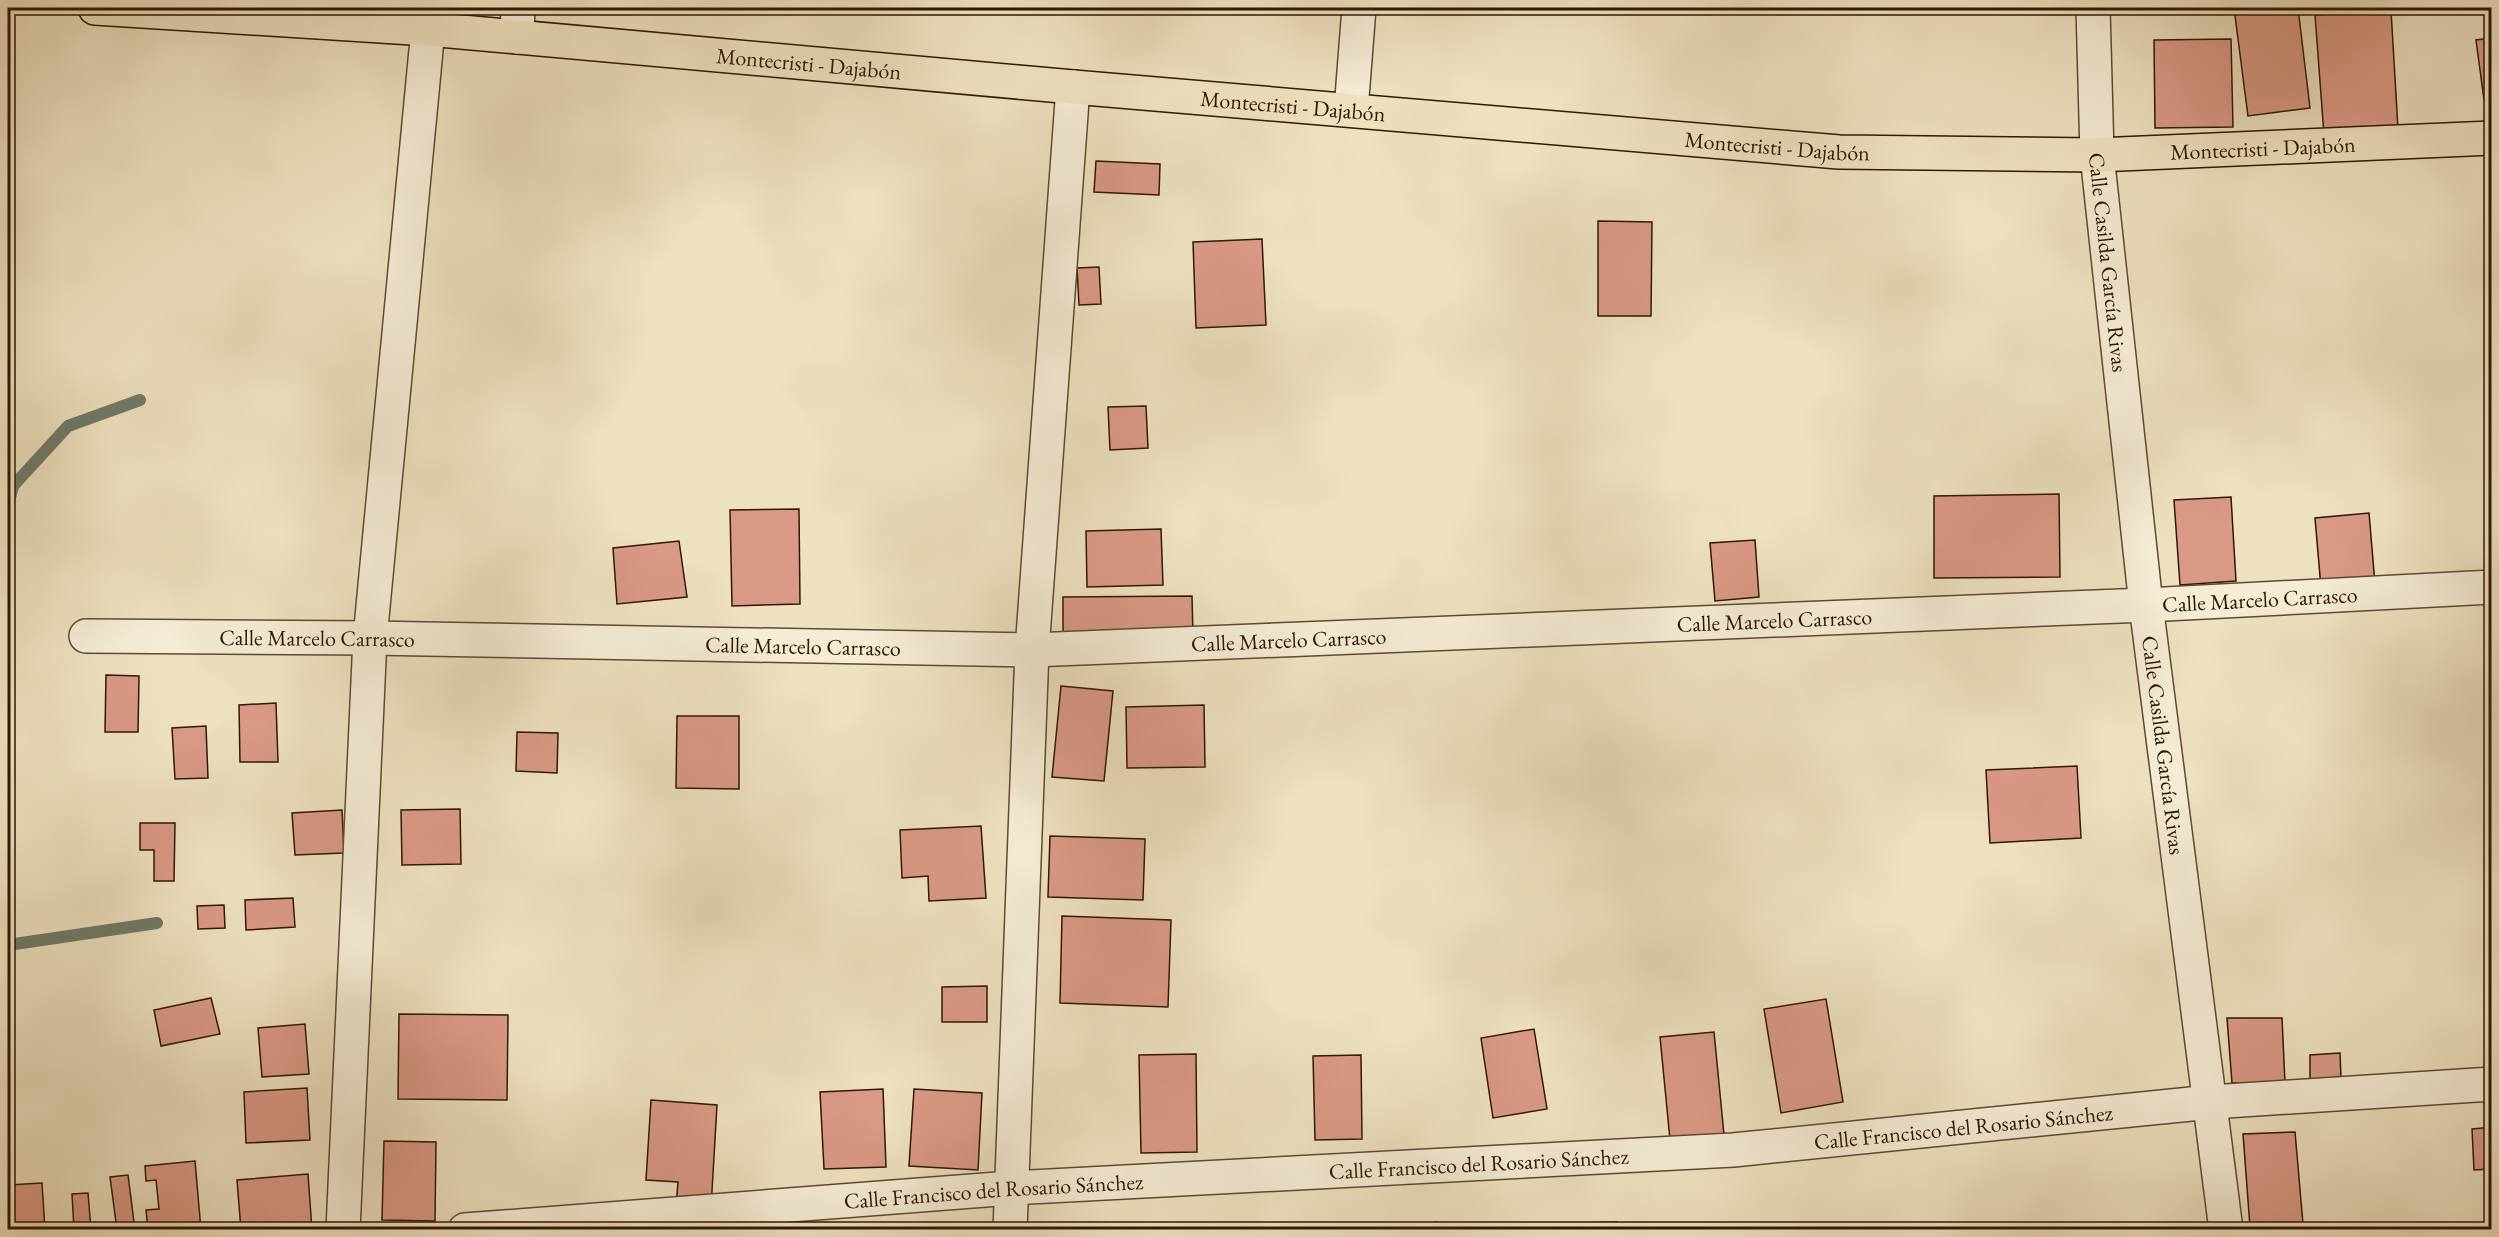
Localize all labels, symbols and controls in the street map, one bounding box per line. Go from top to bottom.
street label: Montecristi - Dajabón [715,41,903,87]
street label: Montecristi - Dajabón [1199,84,1387,128]
street label: Montecristi - Dajabón [1683,125,1870,167]
street label: Montecristi - Dajabón [2169,130,2357,167]
street label: Calle Casilda García Rivas [2082,151,2135,374]
street label: Calle Marcelo Carrasco [2161,580,2358,619]
street label: Calle Marcelo Carrasco [1676,602,1873,639]
street label: Calle Marcelo Carrasco [1190,622,1387,659]
street label: Calle Marcelo Carrasco [219,623,415,654]
street label: Calle Marcelo Carrasco [705,630,901,663]
street label: Calle Casilda García Rivas [2135,634,2192,856]
street label: Calle Francisco del Rosario Sánchez [1813,1098,2115,1157]
street label: Calle Francisco del Rosario Sánchez [1328,1141,1630,1186]
street label: Calle Francisco del Rosario Sánchez [843,1167,1145,1216]

